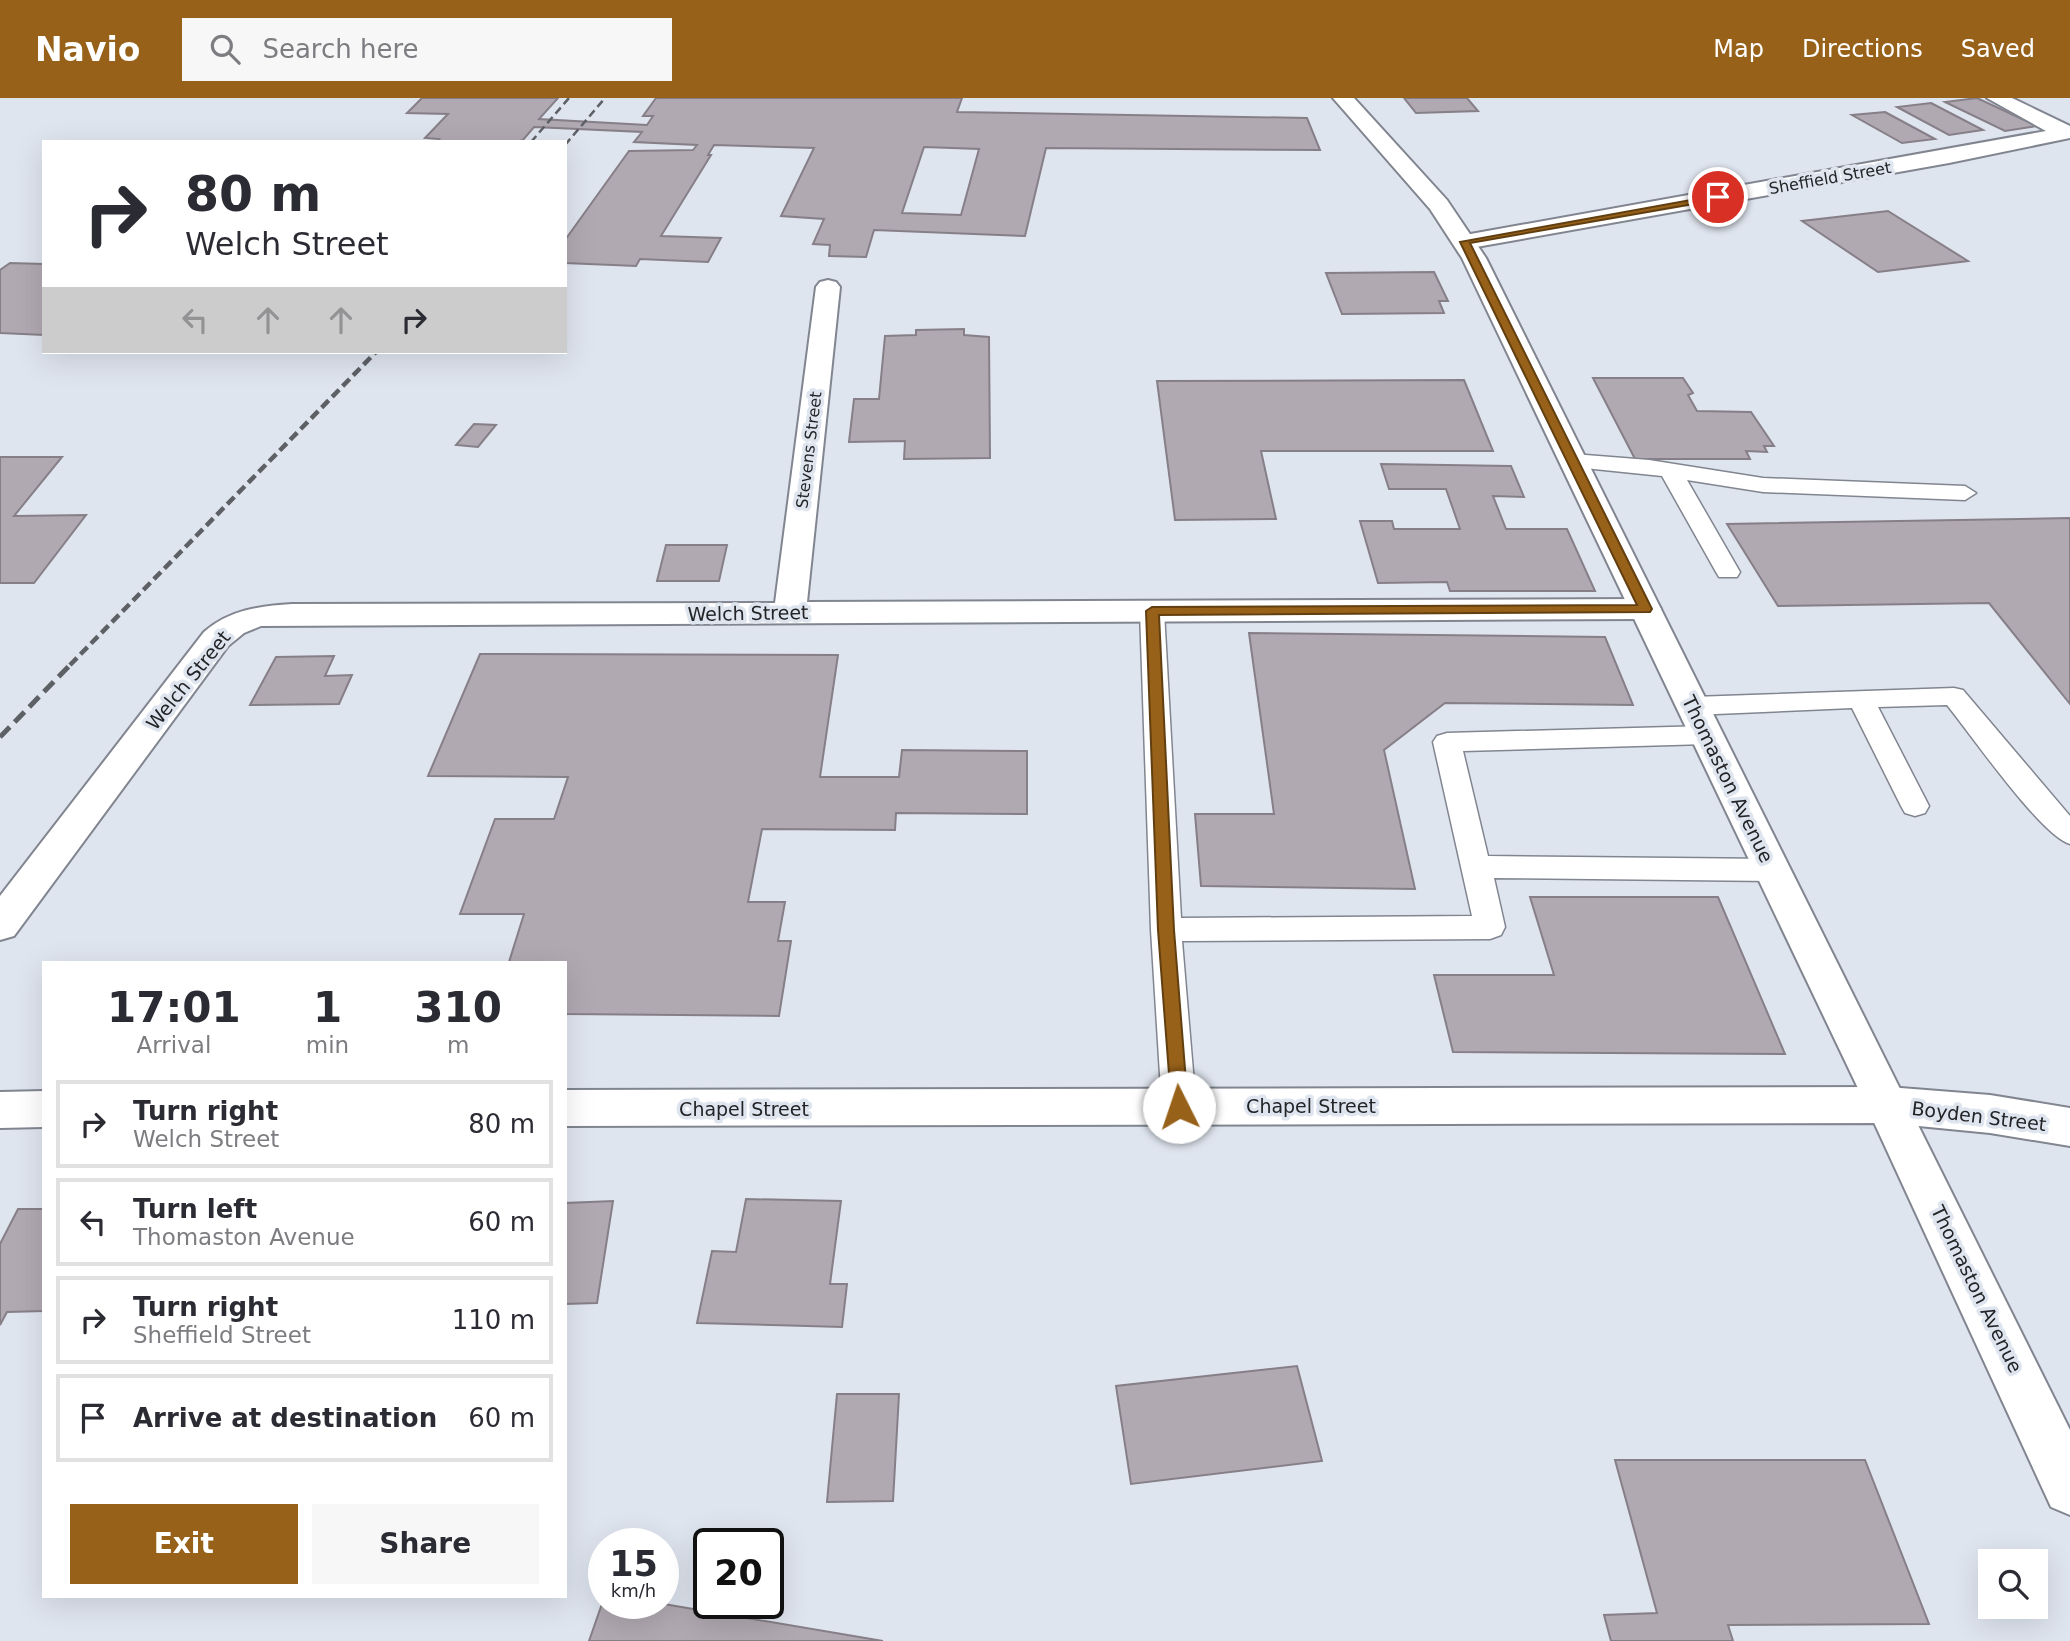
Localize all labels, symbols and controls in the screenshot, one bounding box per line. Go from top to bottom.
search box [182,18,672,81]
text: Navio [35,30,140,69]
icon: search [206,30,244,68]
text: Search here [262,34,419,64]
text: Map [1713,35,1764,63]
text: Directions [1802,35,1923,63]
text: Saved [1961,35,2035,63]
street label: Sheffield Street [1767,158,1893,198]
text: 80 m [185,166,321,223]
pin [1688,167,1748,227]
icon: right [70,168,161,259]
icon: arrive [1699,178,1737,216]
text: Welch Street [185,225,389,263]
icon: left [176,301,214,339]
icon: ahead [249,301,287,339]
icon: ahead [322,301,360,339]
icon: right [395,301,433,339]
street label: Stevens Street [792,390,826,510]
street label: Welch Street [687,601,809,625]
street label: Welch Street [141,626,235,734]
street label: Thomaston Avenue [1678,691,1778,866]
text: 17:01 [107,983,241,1032]
text: 1 [313,983,342,1032]
text: 310 [414,983,502,1032]
text: Arrival [137,1032,211,1058]
text: min [306,1032,349,1058]
text: m [447,1032,469,1058]
position arrow [1142,1070,1216,1144]
street label: Chapel Street [1246,1095,1376,1117]
text: Turn right [133,1096,278,1126]
street label: Boyden Street [1910,1097,2048,1135]
street label: Chapel Street [679,1098,809,1120]
icon: right [74,1105,112,1143]
text: 80 m [468,1109,535,1139]
text: Welch Street [133,1126,279,1152]
text: Turn left [133,1194,257,1224]
street label: Thomaston Avenue [1927,1201,2027,1376]
icon: left [74,1203,112,1241]
text: 60 m [468,1207,535,1237]
text: Thomaston Avenue [133,1224,355,1250]
text: Turn right [133,1292,278,1322]
icon: right [74,1301,112,1339]
text: 110 m [452,1305,535,1335]
text: Sheffield Street [133,1322,311,1348]
icon: arrive [74,1399,112,1437]
text: Arrive at destination [133,1403,437,1433]
text: 60 m [468,1403,535,1433]
button: Exit [70,1504,298,1584]
button: Share [312,1504,539,1584]
speed limit sign: 20 [693,1528,784,1619]
text: 15 [609,1544,658,1584]
map controls [1978,1549,2048,1619]
button: search [1978,1549,2048,1619]
text: km/h [611,1580,656,1601]

